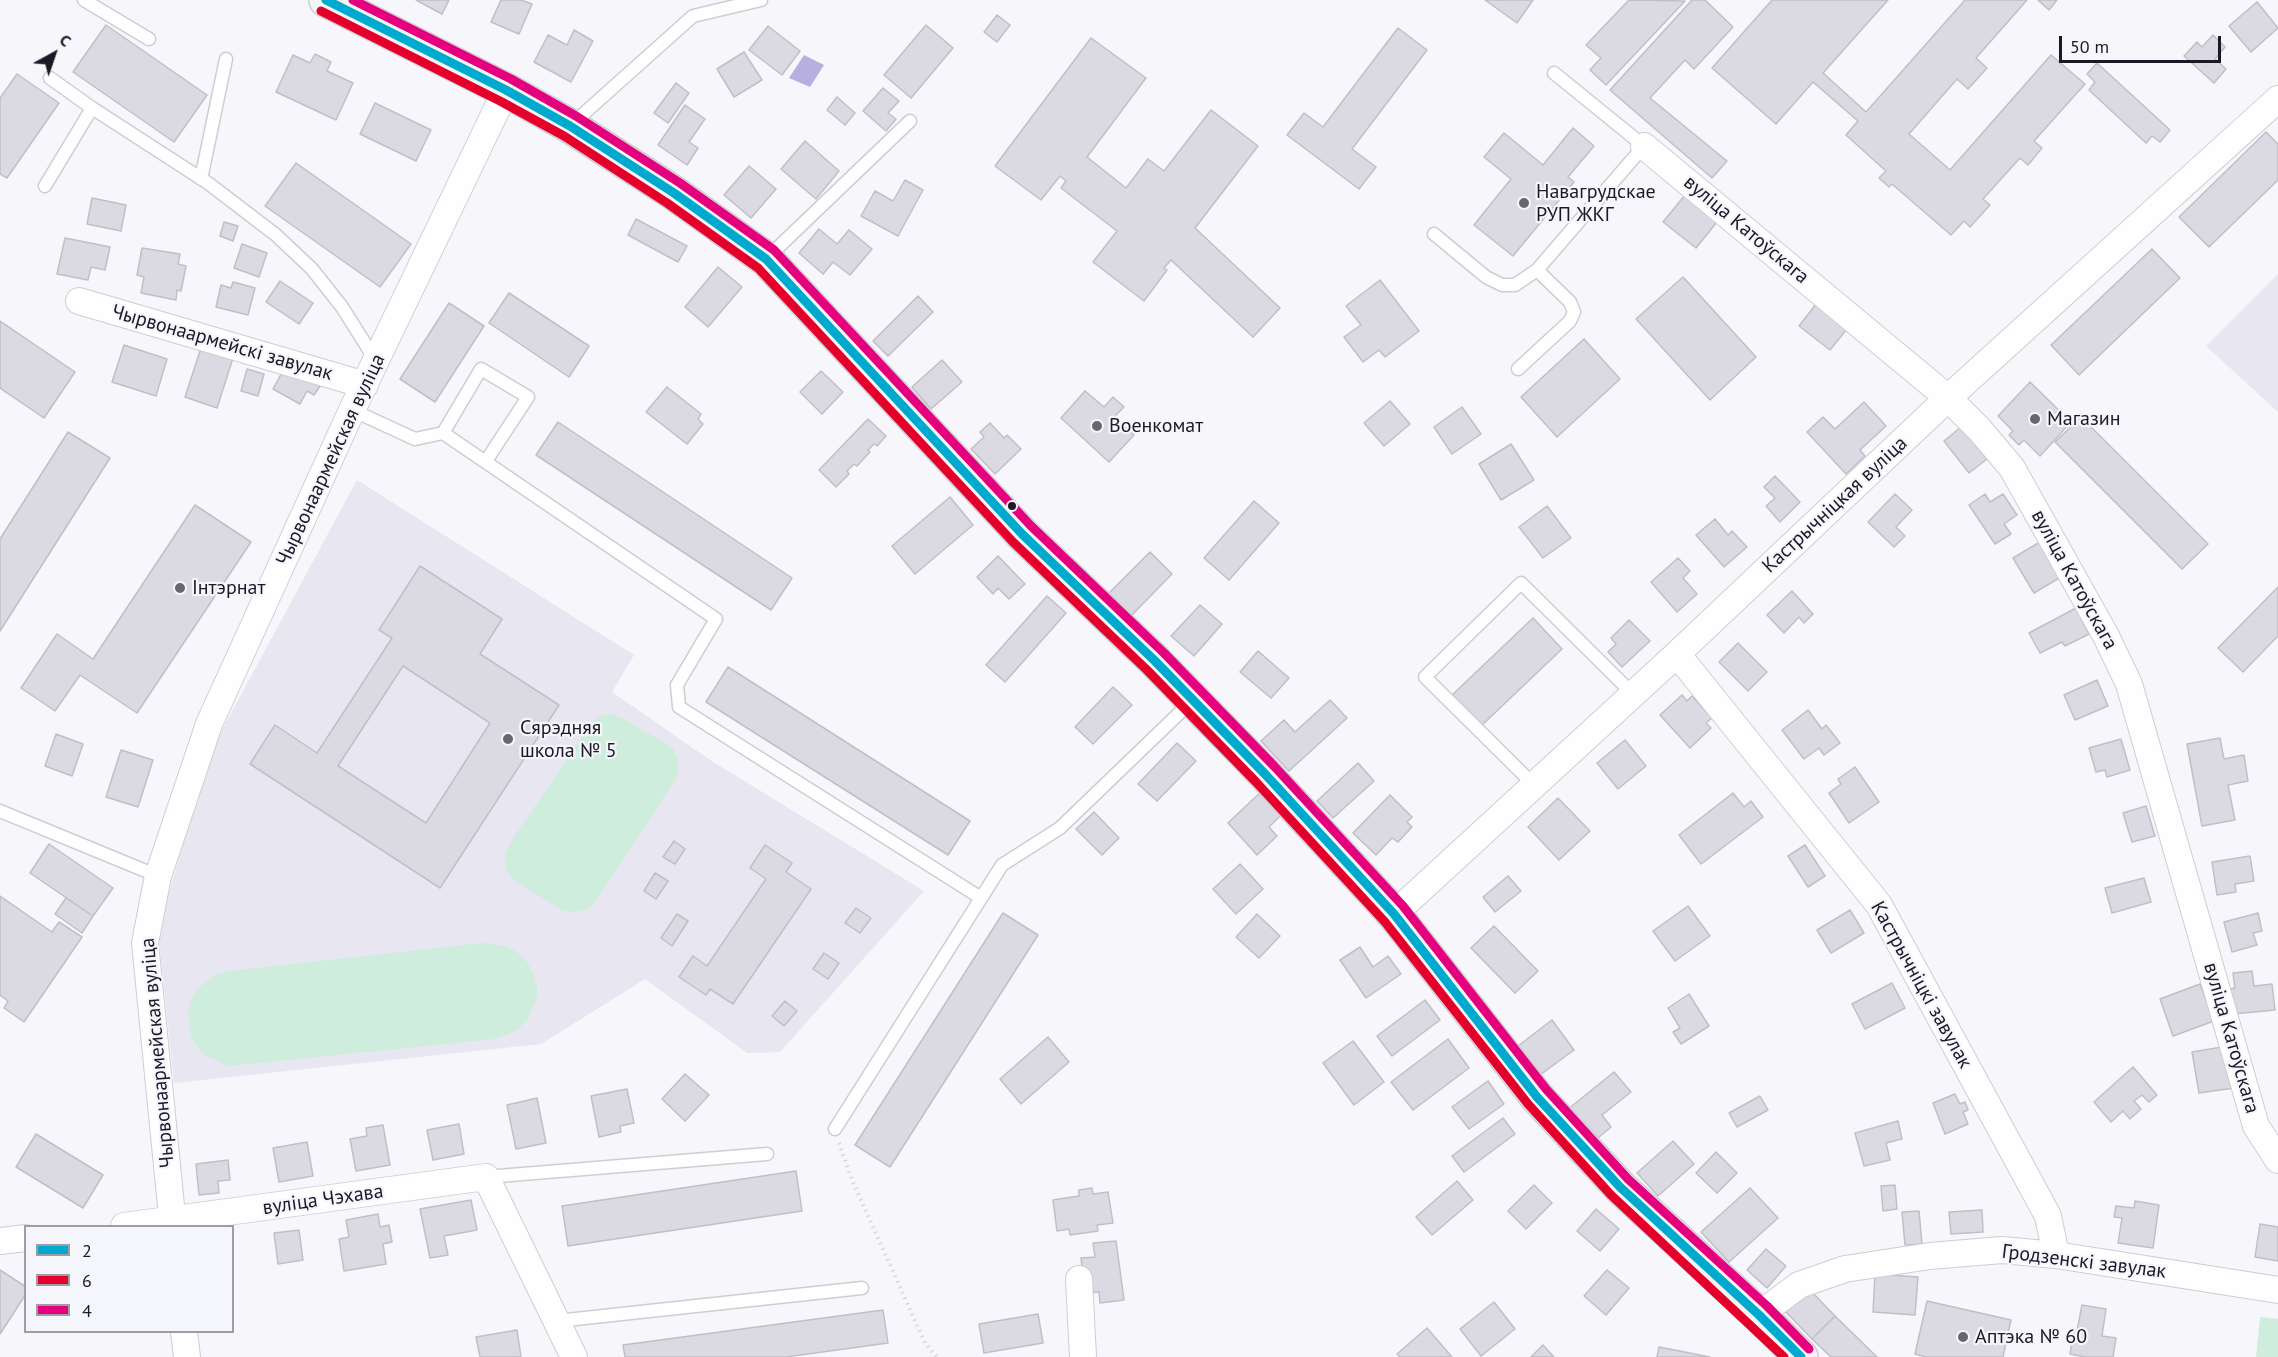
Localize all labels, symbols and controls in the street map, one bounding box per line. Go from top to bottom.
north arrow [24,24,84,84]
scale bar [2062,24,2224,62]
text: С [56,30,75,51]
text: 50 m [2070,35,2109,58]
street label: вуліца Катоўскага [1679,171,1813,289]
place label: Навагрудскае РУП ЖКГ [1536,180,1656,227]
marker: Навагрудскае РУП ЖКГ [1517,196,1531,210]
street label: Чырвонаармейскі завулак [109,300,335,386]
street label: Чырвонаармейская вуліца [271,350,391,570]
place label: Магазин [2047,407,2121,431]
marker: Магазин [2028,412,2042,426]
place label: Военкомат [1109,414,1203,438]
marker: Военкомат [1090,419,1104,433]
street label: Кастрычніцкая вуліца [1758,432,1912,578]
unlabelled marker [1006,500,1018,512]
street label: вуліца Катоўскага [2026,506,2122,654]
place label: Інтэрнат [192,576,265,600]
marker: Інтэрнат [173,581,187,595]
place label: Сярэдняя школа № 5 [520,716,617,763]
marker: Сярэдняя школа № 5 [501,732,515,746]
street label: Кастрычніцкі завулак [1865,897,1977,1073]
street label: Чырвонаармейская вуліца [136,937,180,1169]
street label: вуліца Катоўскага [2198,960,2264,1116]
street label: вуліца Чэхава [261,1180,385,1220]
legend [24,1225,234,1333]
text: 2 [82,1239,92,1262]
street label: Гродзенскі завулак [2001,1240,2167,1284]
text: 6 [82,1269,92,1292]
text: 4 [82,1299,92,1322]
place label: Аптэка № 60 [1975,1325,2087,1349]
marker: Аптэка № 60 [1956,1330,1970,1344]

